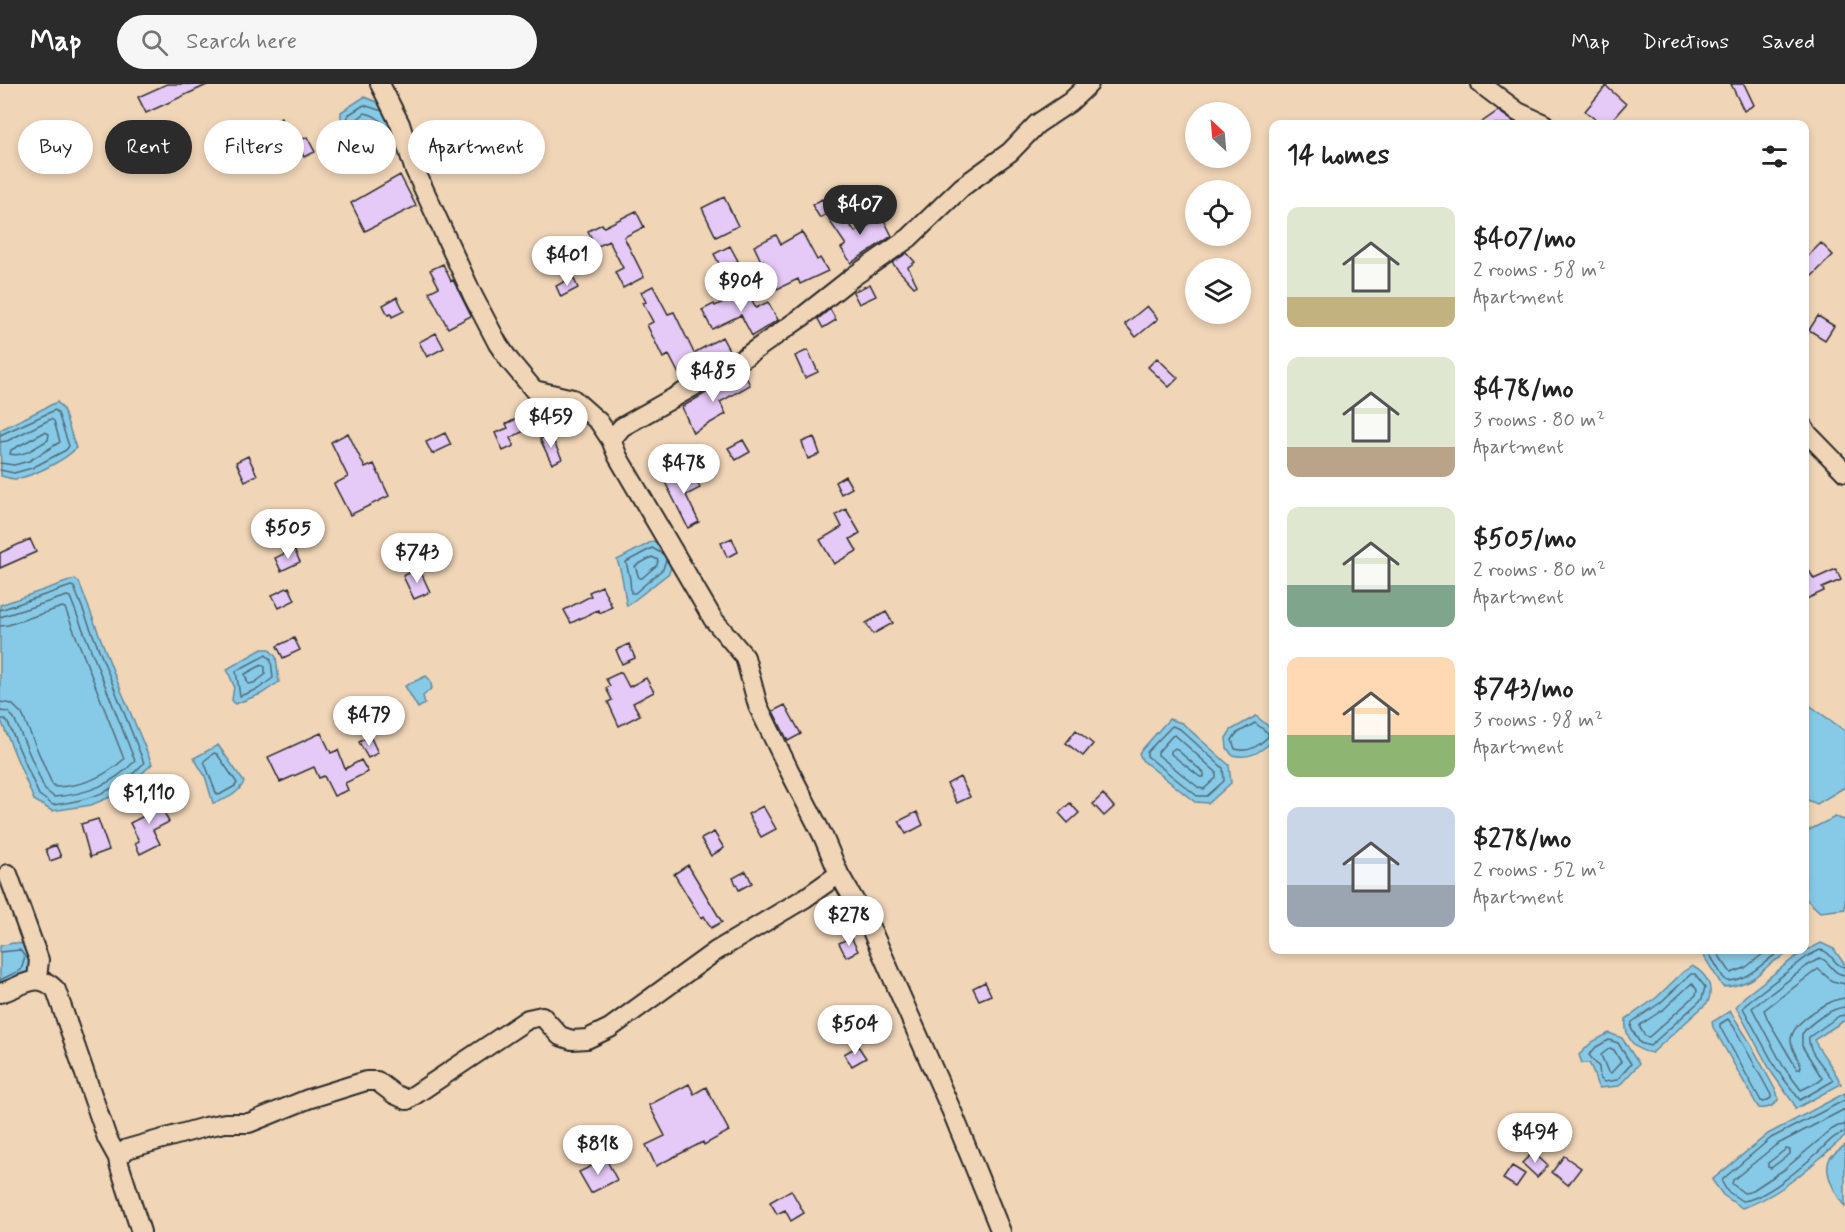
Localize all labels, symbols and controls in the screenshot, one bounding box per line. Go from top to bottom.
search box [117,15,537,69]
text: Map [30,24,81,61]
icon: search [138,26,171,59]
text: Search here [186,28,297,56]
text: Map [1571,28,1610,56]
text: Directions [1643,28,1729,56]
text: Saved [1762,28,1815,56]
north arrow [1185,102,1251,168]
map controls [1185,102,1251,324]
chip: Buy [18,120,93,174]
chip: Rent [105,120,192,174]
chip: Filters [204,120,304,174]
chip: New [316,120,396,174]
chip: Apartment [408,120,545,174]
text: 14 homes [1287,139,1389,173]
icon: filters [1758,140,1791,173]
button: locate [1185,180,1251,246]
pin: $407 [824,185,896,236]
text: $407 [837,191,883,218]
text: $407/mo [1473,223,1576,257]
icon: home [1335,231,1407,303]
pin: $401 [531,236,603,287]
text: $401 [546,242,588,269]
text: 2 rooms · 58 m² [1473,257,1606,284]
button: layers [1185,258,1251,324]
pin: $904 [705,262,777,313]
text: $904 [719,268,763,295]
text: Apartment [1473,284,1564,311]
pin: $485 [677,352,749,403]
text: $485 [690,358,736,385]
text: $478/mo [1473,373,1574,407]
icon: home [1335,381,1407,453]
pin: $459 [515,398,587,449]
text: $459 [529,404,573,431]
text: 3 rooms · 80 m² [1473,407,1605,434]
text: Apartment [1473,434,1564,461]
pin: $478 [648,444,720,495]
text: $478 [662,450,706,477]
pin: $505 [252,509,324,560]
text: $505 [265,515,311,542]
text: $505/mo [1473,523,1576,557]
icon: home [1335,531,1407,603]
pin: $743 [381,533,453,584]
text: $743 [395,539,439,566]
text: 2 rooms · 80 m² [1473,557,1606,584]
text: Apartment [1473,584,1564,611]
text: $743/mo [1473,673,1574,707]
icon: home [1335,681,1407,753]
pin: $479 [333,696,405,747]
text: $479 [347,702,391,729]
text: 3 rooms · 98 m² [1473,707,1603,734]
text: Apartment [1473,734,1564,761]
pin: $1,110 [100,774,198,825]
text: $1,110 [123,780,175,807]
text: $278/mo [1473,823,1571,857]
icon: home [1335,831,1407,903]
text: 2 rooms · 52 m² [1473,857,1606,884]
text: Apartment [1473,884,1564,911]
pin: $278 [813,896,885,947]
text: $278 [828,902,870,929]
pin: $504 [819,1005,891,1056]
text: $504 [832,1011,879,1038]
pin: $494 [1499,1113,1571,1164]
text: $494 [1511,1119,1559,1146]
pin: $818 [562,1125,634,1176]
text: $818 [577,1131,619,1158]

